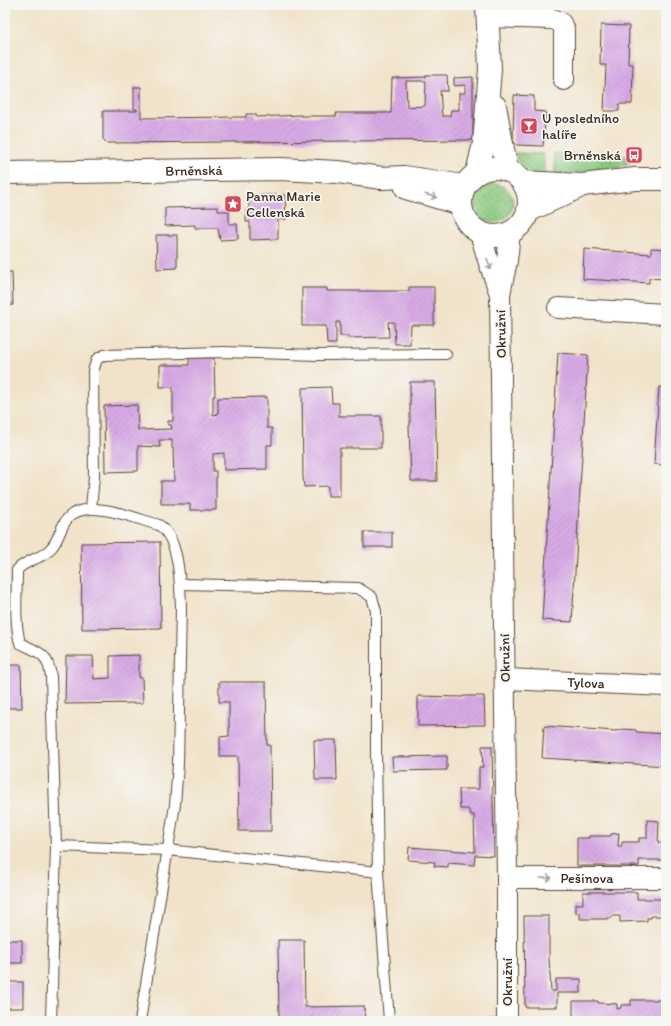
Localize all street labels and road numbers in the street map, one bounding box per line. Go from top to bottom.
street label: Brněnská [165,161,223,179]
street label: Okružní [492,309,510,358]
street label: Okružní [496,633,514,682]
street label: Tylova [567,673,605,692]
street label: Pešinova [561,870,614,887]
street label: Okružní [499,957,516,1006]

